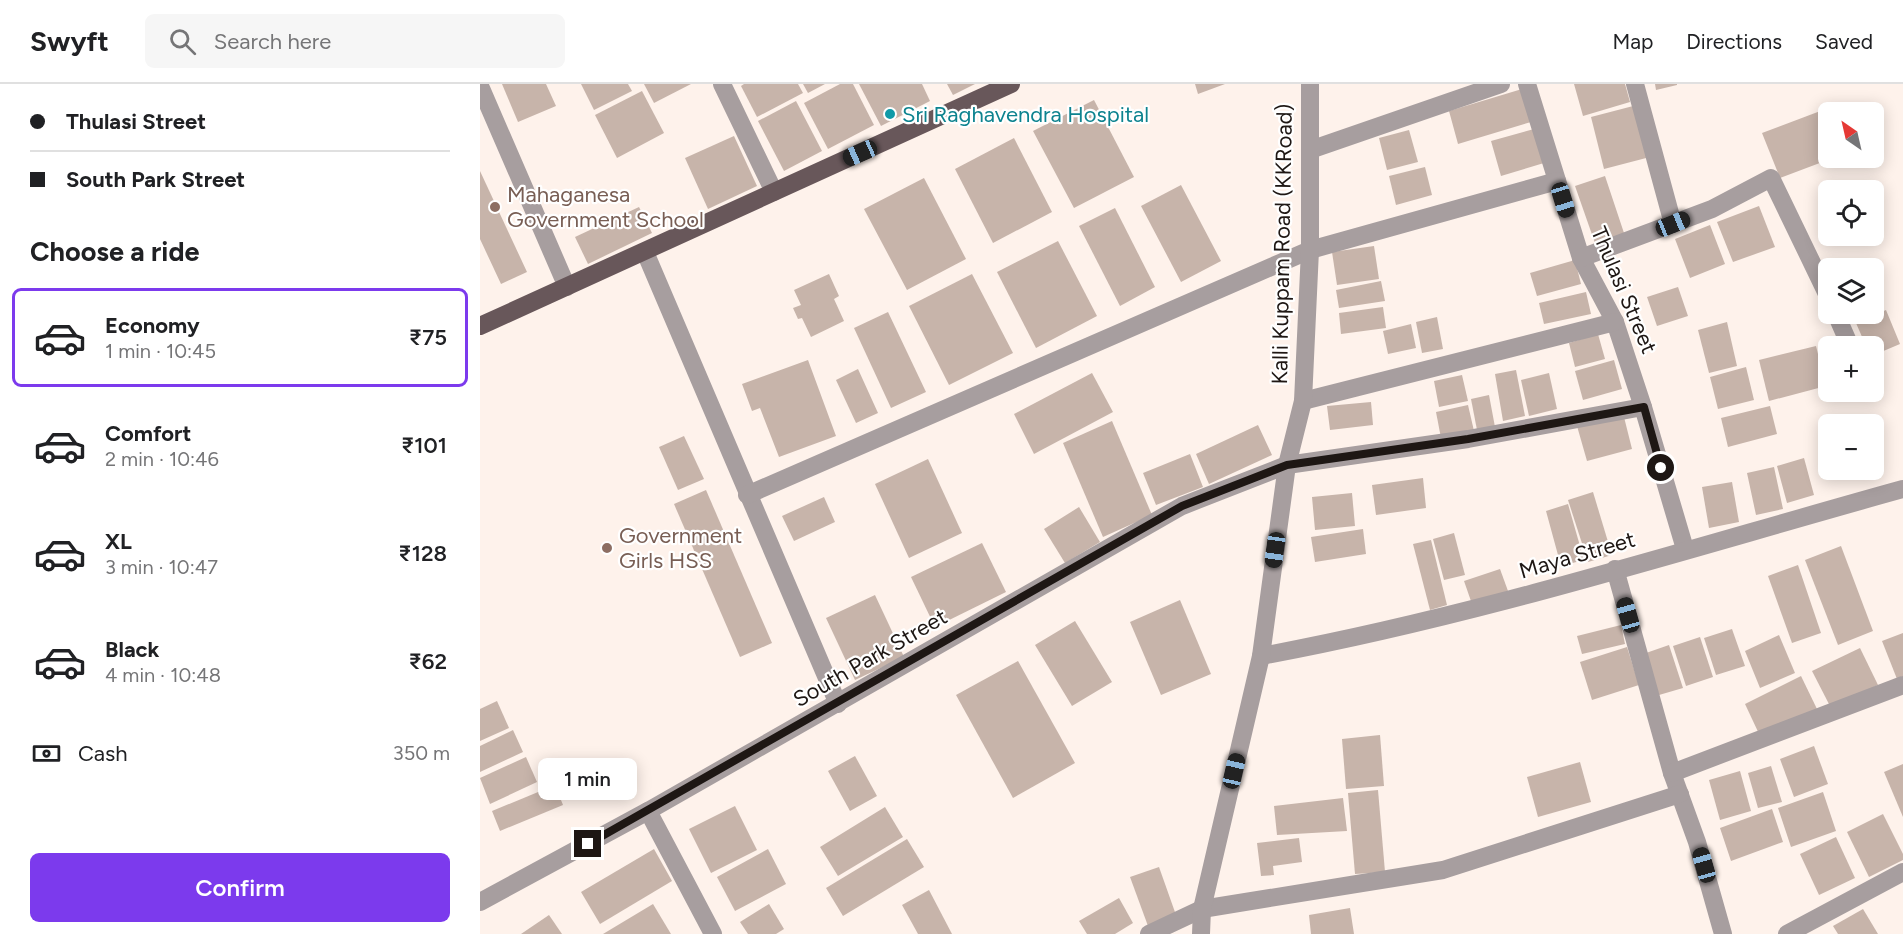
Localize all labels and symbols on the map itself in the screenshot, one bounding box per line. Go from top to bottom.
place label: Sri Raghavendra Hospital [902,101,1149,128]
north arrow [1818,102,1884,168]
street label: Kalli Kuppam Road (KKRoad) [1266,103,1298,385]
marker: Sri Raghavendra Hospital [883,107,897,121]
car [840,137,880,169]
car [1549,180,1577,220]
place label: Mahaganesa Government School [507,181,704,233]
marker: Mahaganesa Government School [488,200,502,214]
car [1653,209,1693,239]
street label: Thulasi Street [1585,223,1663,357]
route start [1647,454,1674,481]
place label: Government Girls HSS [619,522,742,574]
street label: Maya Street [1516,526,1638,584]
car [1264,531,1286,569]
marker: Government Girls HSS [600,541,614,555]
car [1614,595,1642,635]
street label: South Park Street [788,603,952,713]
car [1221,751,1247,791]
callout: 1 min [538,757,638,799]
route end [574,830,601,857]
car [1690,845,1718,885]

